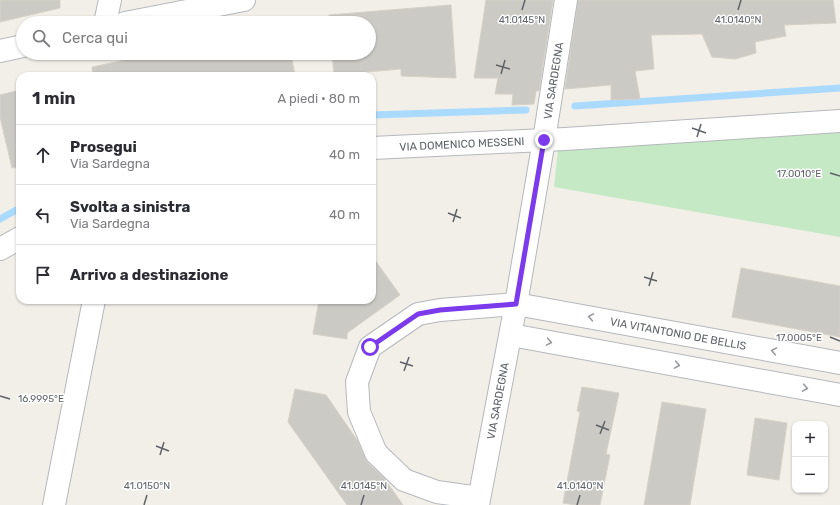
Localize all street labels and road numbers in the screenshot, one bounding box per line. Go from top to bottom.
street label: VIA SARDEGNA [541,41,566,120]
street label: VIA DOMENICO MESSENI [399,135,525,154]
street label: VIA VITANTONIO DE BELLIS [609,315,748,353]
street label: VIA SARDEGNA [485,361,512,441]

